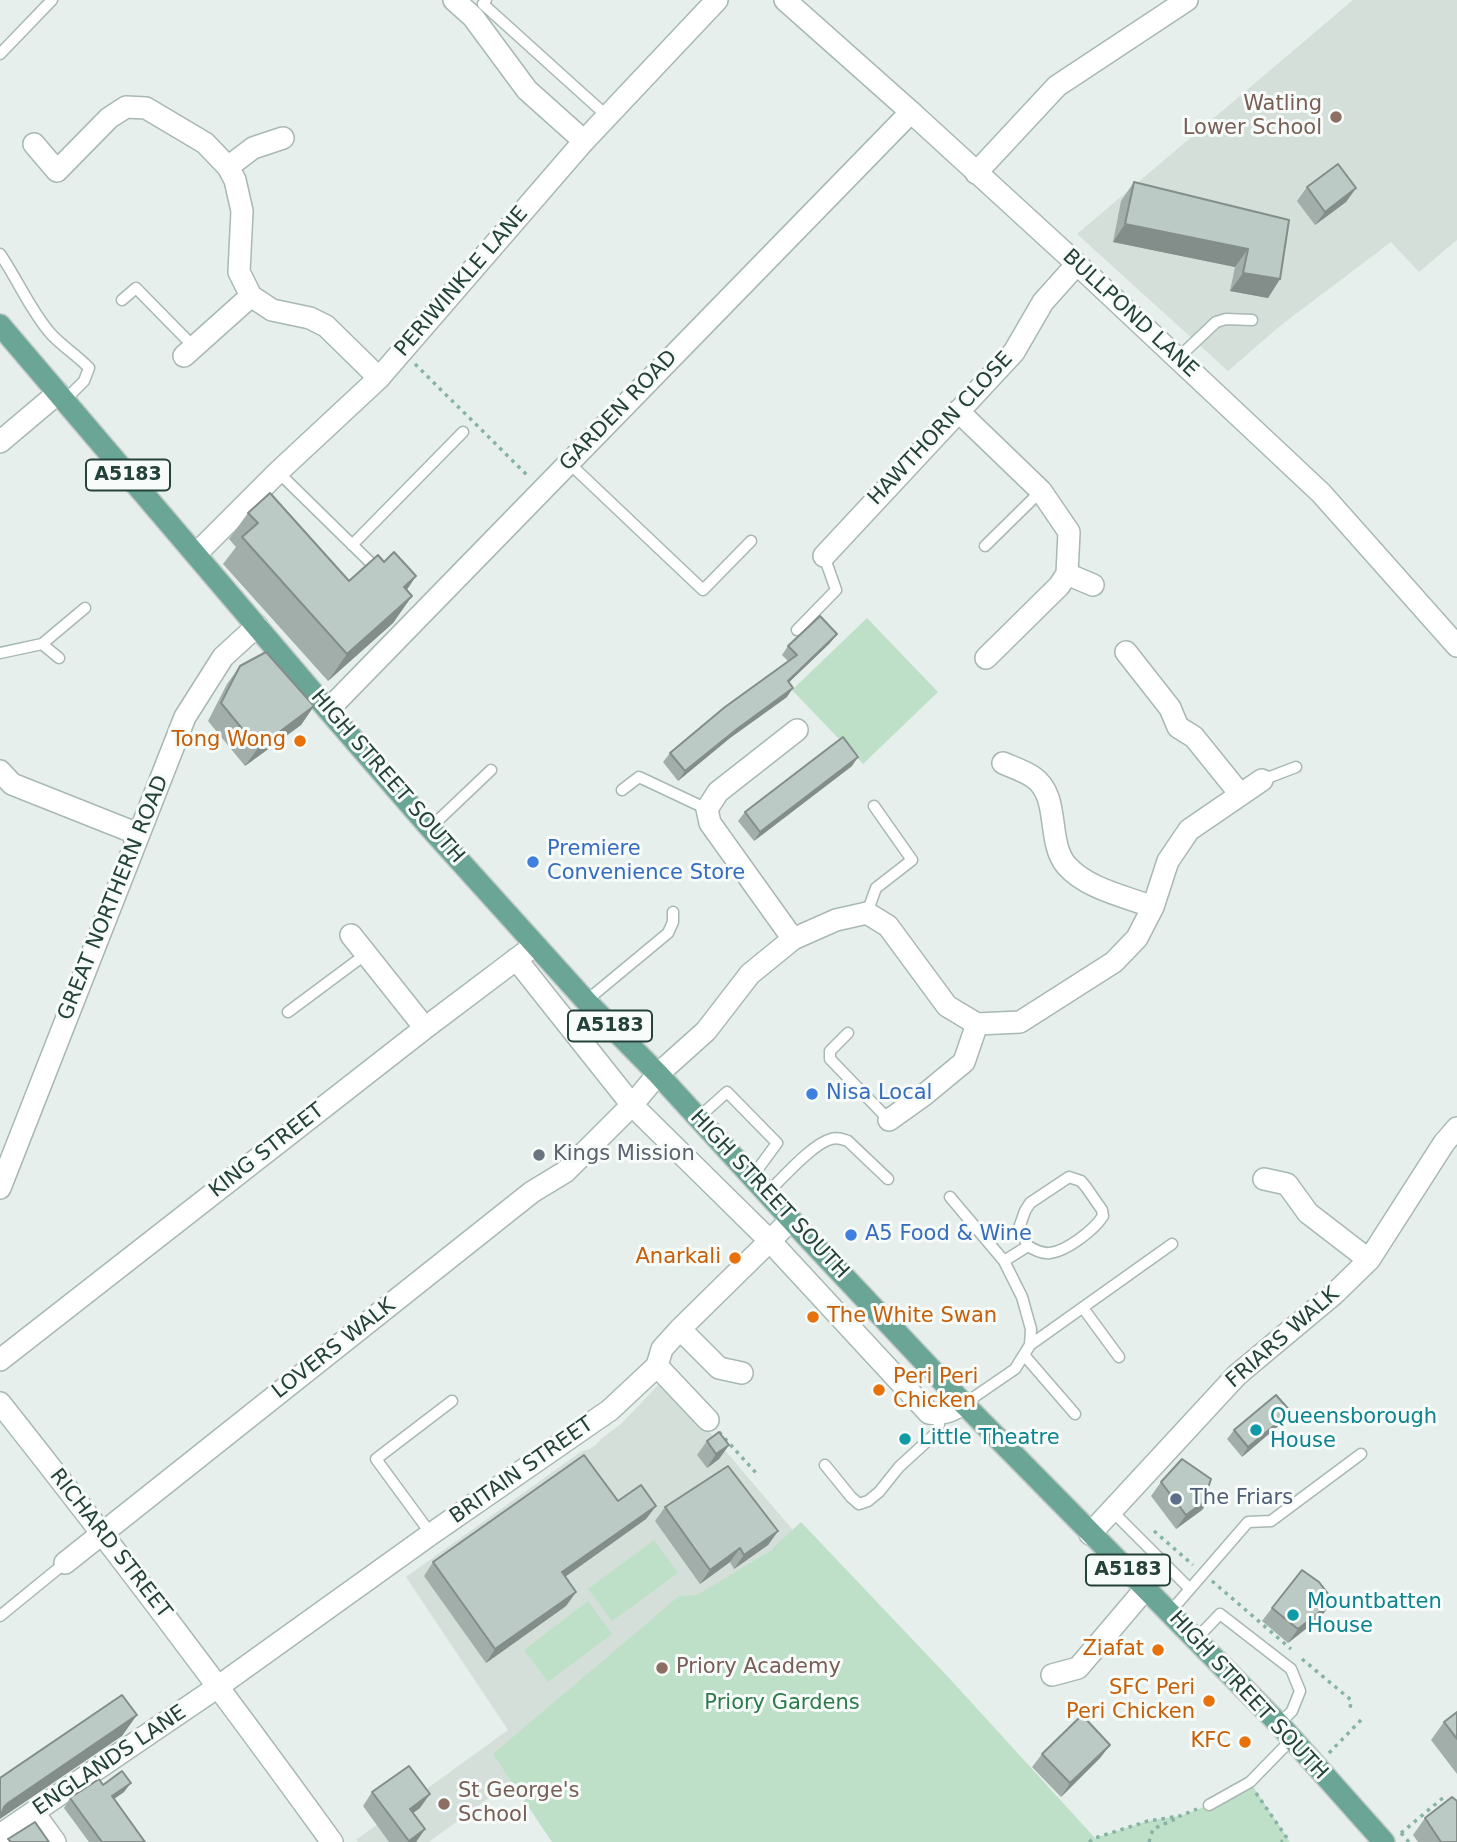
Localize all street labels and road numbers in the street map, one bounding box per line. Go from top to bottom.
street label: PERIWINKLE LANE [390,202,534,362]
street label: BULLPOND LANE [1057,245,1203,383]
street label: GARDEN ROAD [555,345,683,477]
street label: HAWTHORN CLOSE [863,347,1019,511]
road number: A5183 [86,460,170,490]
street label: HIGH STREET SOUTH [305,685,469,869]
street label: GREAT NORTHERN ROAD [53,772,175,1024]
road number: A5183 [568,1010,652,1042]
street label: KING STREET [205,1098,329,1204]
street label: HIGH STREET SOUTH [684,1105,854,1285]
street label: FRIARS WALK [1221,1282,1345,1394]
street label: LOVERS WALK [268,1293,400,1405]
street label: BRITAIN STREET [445,1412,599,1530]
street label: RICHARD STREET [44,1464,176,1624]
road number: A5183 [1086,1554,1170,1586]
street label: HIGH STREET SOUTH [1163,1606,1333,1786]
street label: ENGLANDS LANE [29,1700,191,1822]

